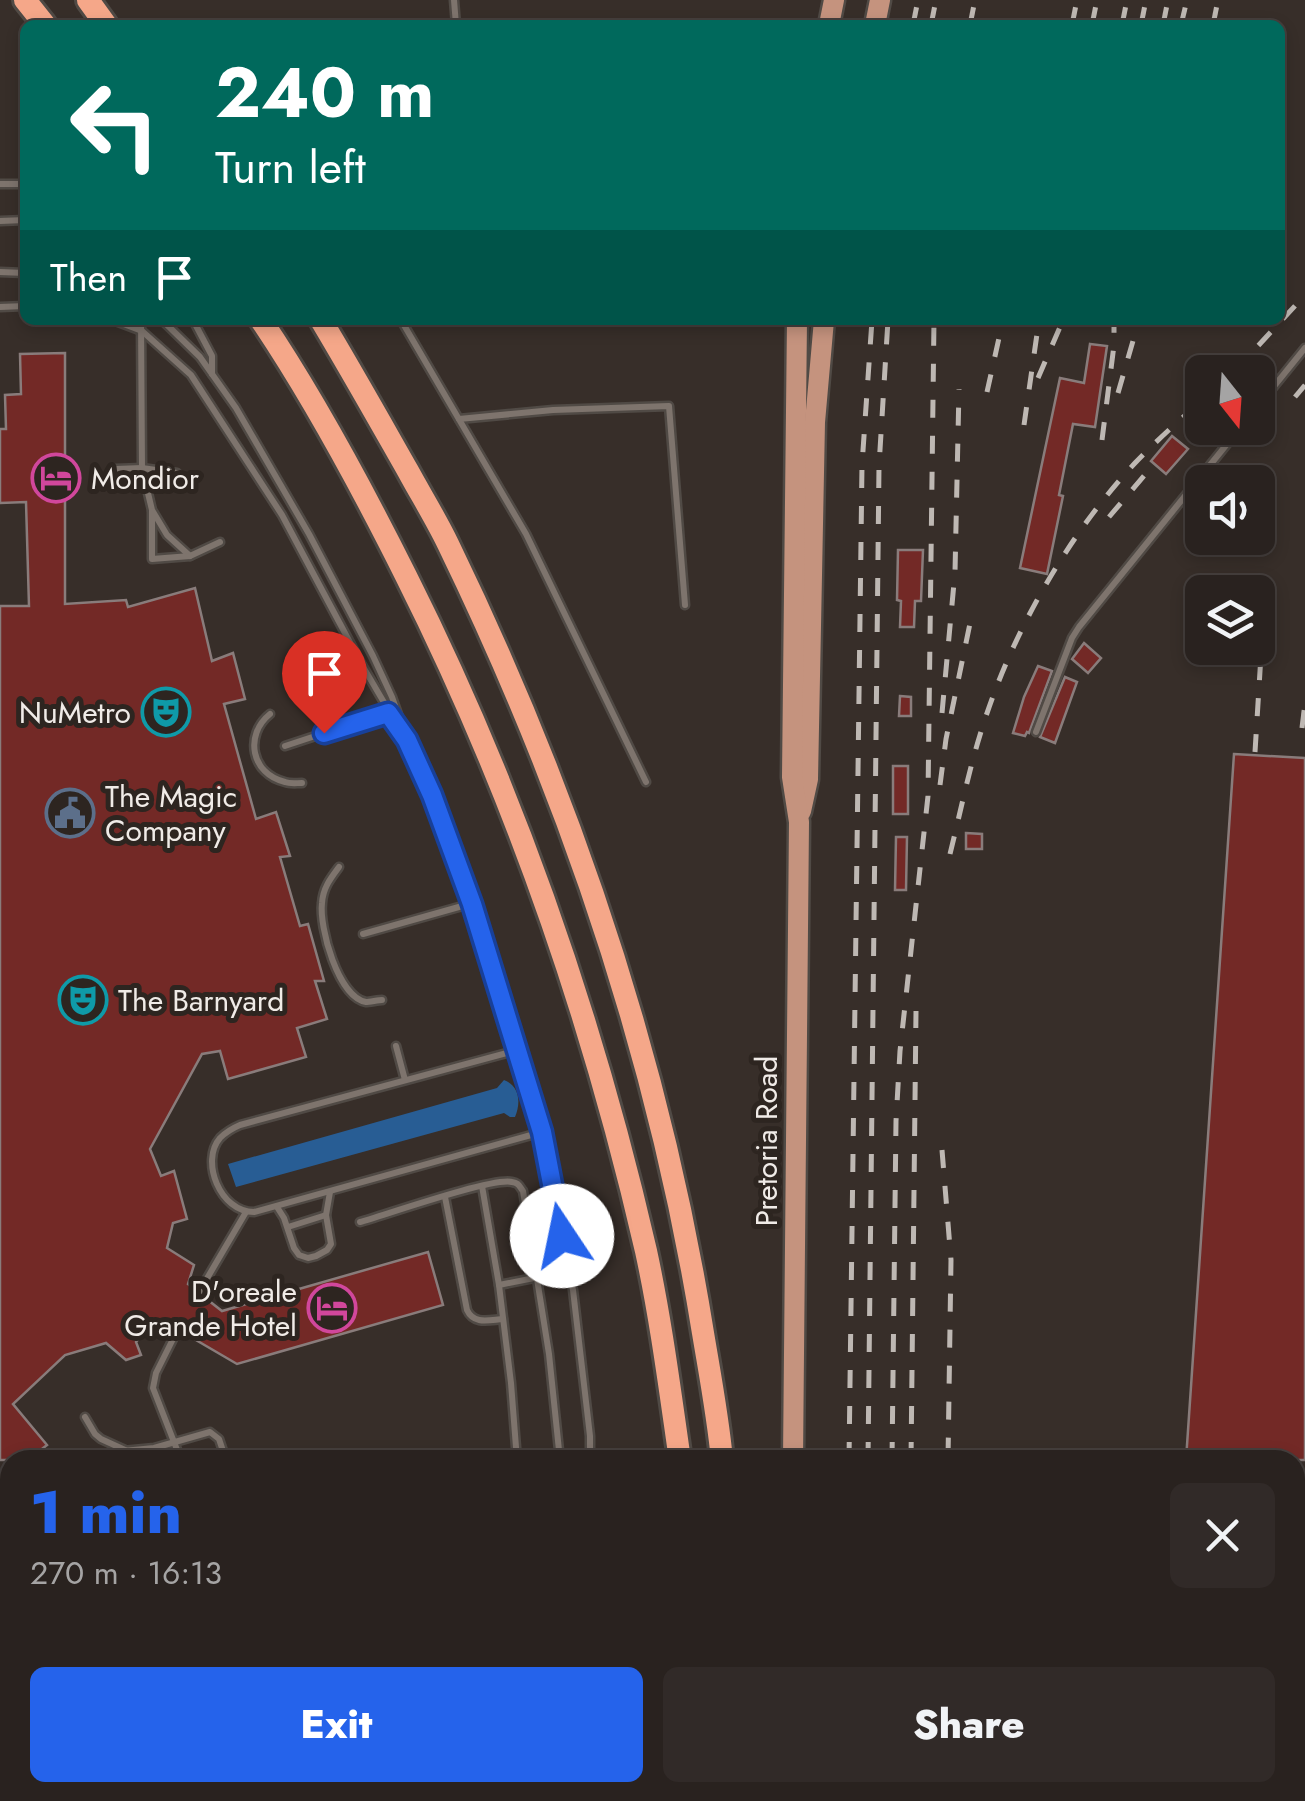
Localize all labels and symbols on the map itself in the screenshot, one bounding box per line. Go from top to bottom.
north arrow [1185,355,1275,445]
hotel icon: Mondior [30,452,82,504]
place label: Mondior [91,457,200,500]
pin [282,631,367,734]
theatre icon: NuMetro [140,686,192,738]
place label: NuMetro [19,691,131,734]
place label: The Magic Company [105,775,237,852]
public building icon: The Magic Company [44,787,96,839]
theatre icon: The Barnyard [57,974,109,1026]
place label: The Barnyard [118,979,284,1022]
street label: Pretoria Road [745,1056,788,1226]
position arrow [510,1184,614,1288]
place label: D'oreale Grande Hotel [124,1270,297,1347]
hotel icon: D'oreale Grande Hotel [306,1282,358,1334]

